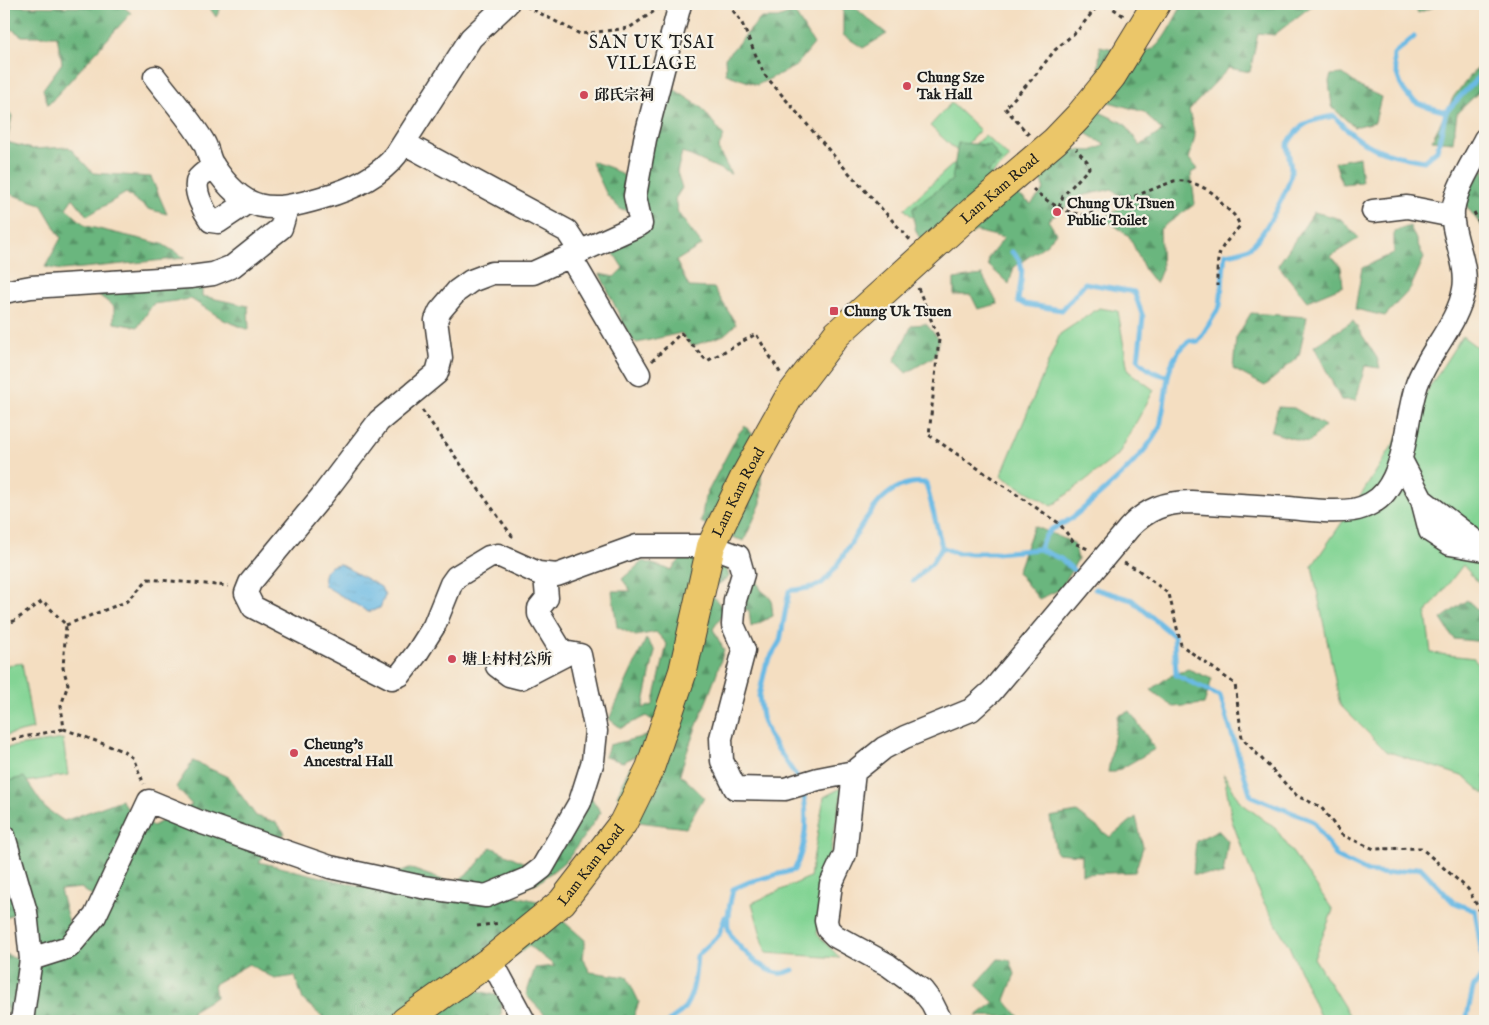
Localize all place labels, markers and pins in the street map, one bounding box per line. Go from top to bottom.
place label: Chung Sze Tak Hall [916,68,984,104]
marker: Chung Sze Tak Hall [901,80,913,92]
place label: 邱氏宗祠 [594,86,654,105]
marker: 邱氏宗祠 [578,89,590,101]
place label: Chung Uk Tsuen Public Toilet [1067,194,1175,230]
marker: Chung Uk Tsuen Public Toilet [1051,206,1063,218]
place label: Chung Uk Tsuen [844,302,952,321]
marker: Chung Uk Tsuen [828,305,840,317]
place label: 塘上村村公所 [462,650,552,669]
marker: 塘上村村公所 [446,653,458,665]
place label: Cheung's Ancestral Hall [303,735,394,771]
marker: Cheung's Ancestral Hall [288,747,300,759]

